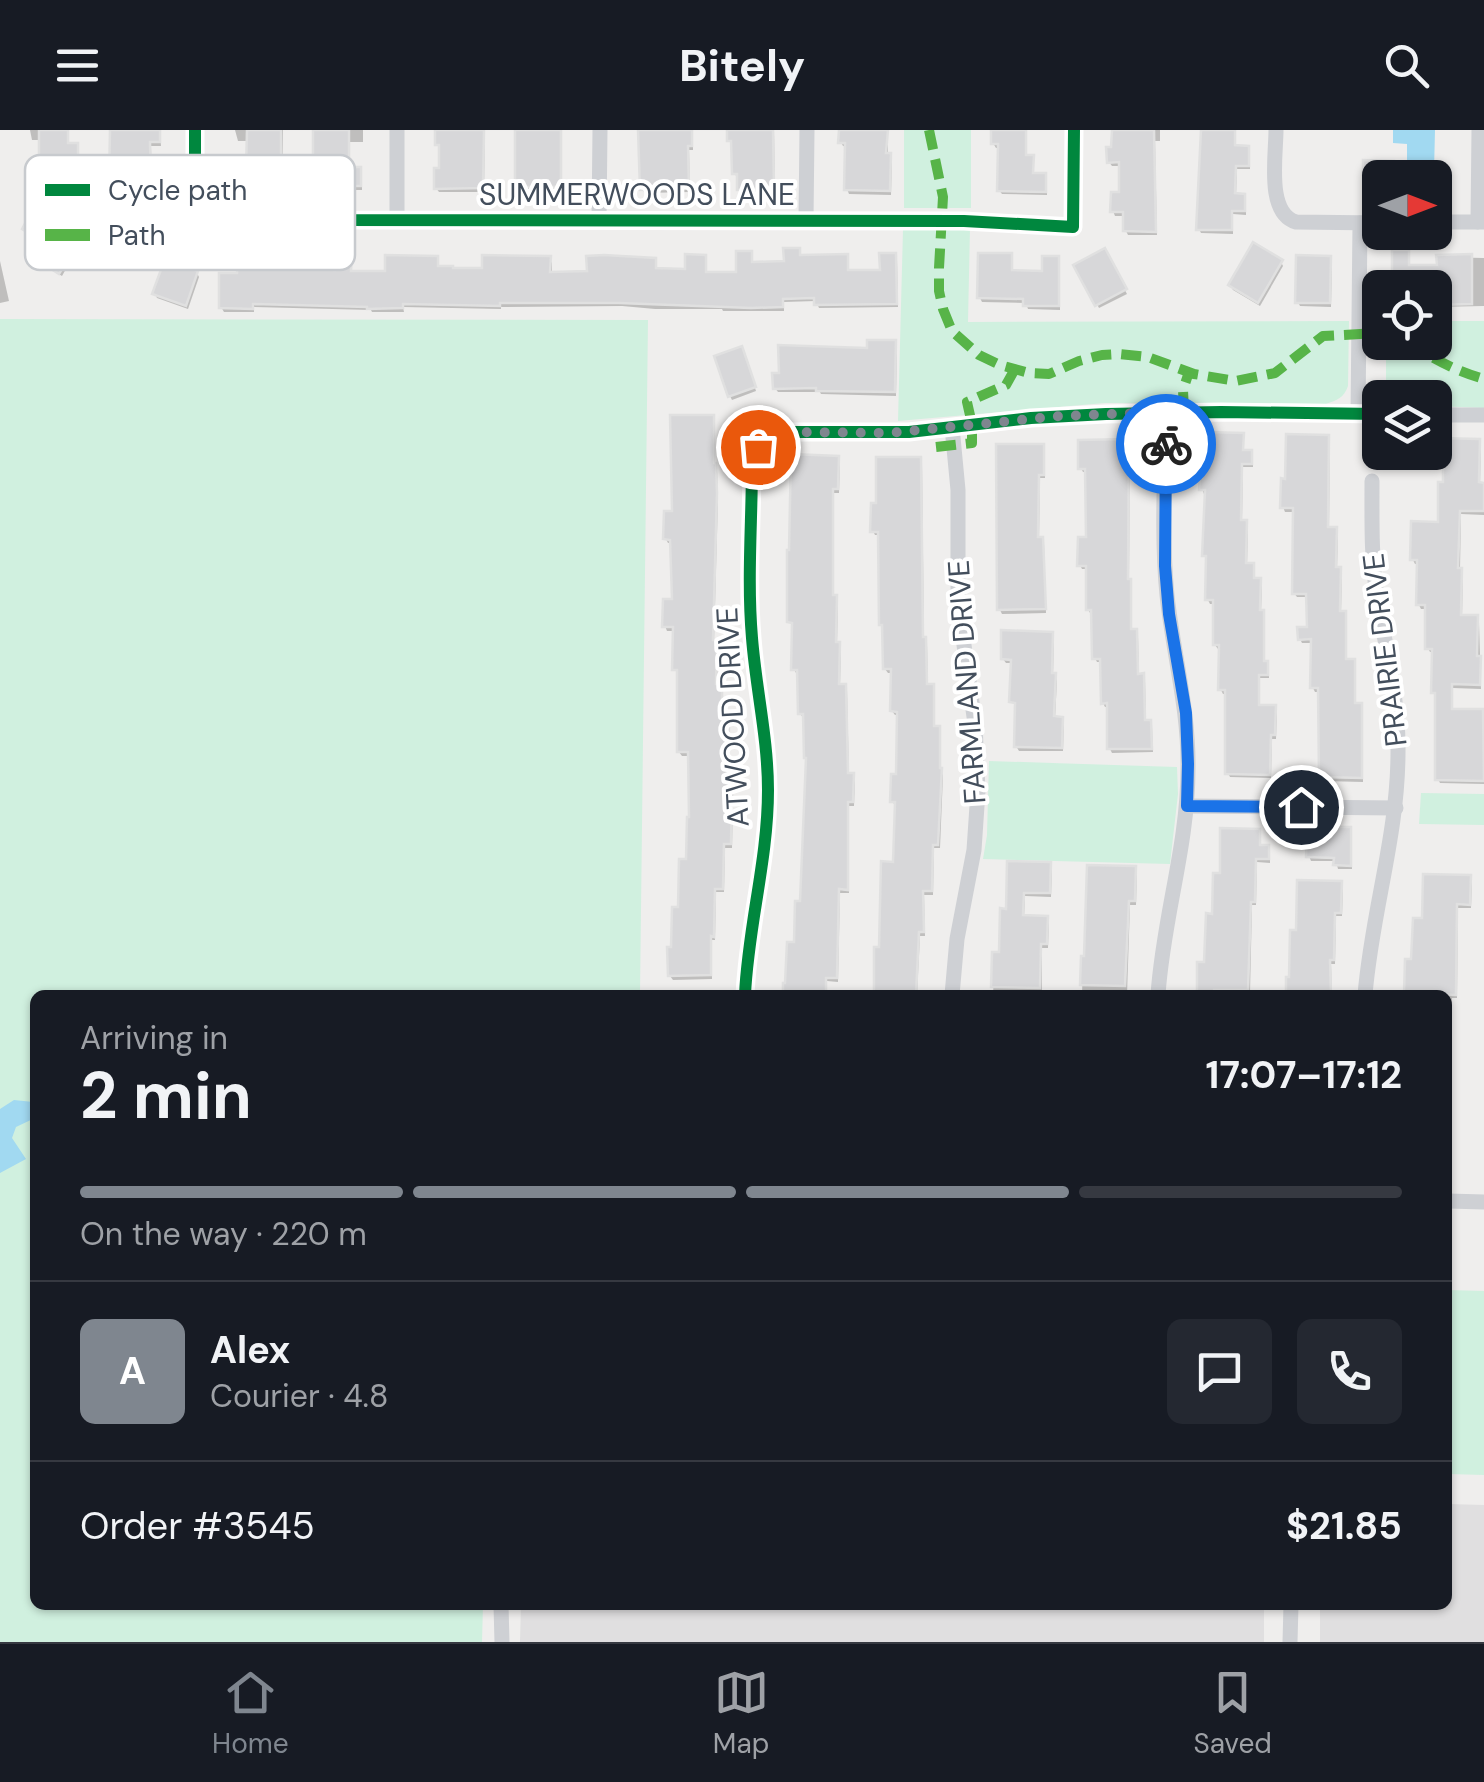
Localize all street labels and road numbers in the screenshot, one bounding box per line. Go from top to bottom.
street label: SUMMERWOODS LANE [479,175,795,214]
street label: PRAIRIE DRIVE [1353,551,1416,749]
street label: FARMLAND DRIVE [939,559,994,805]
street label: ATWOOD DRIVE [707,606,758,828]

